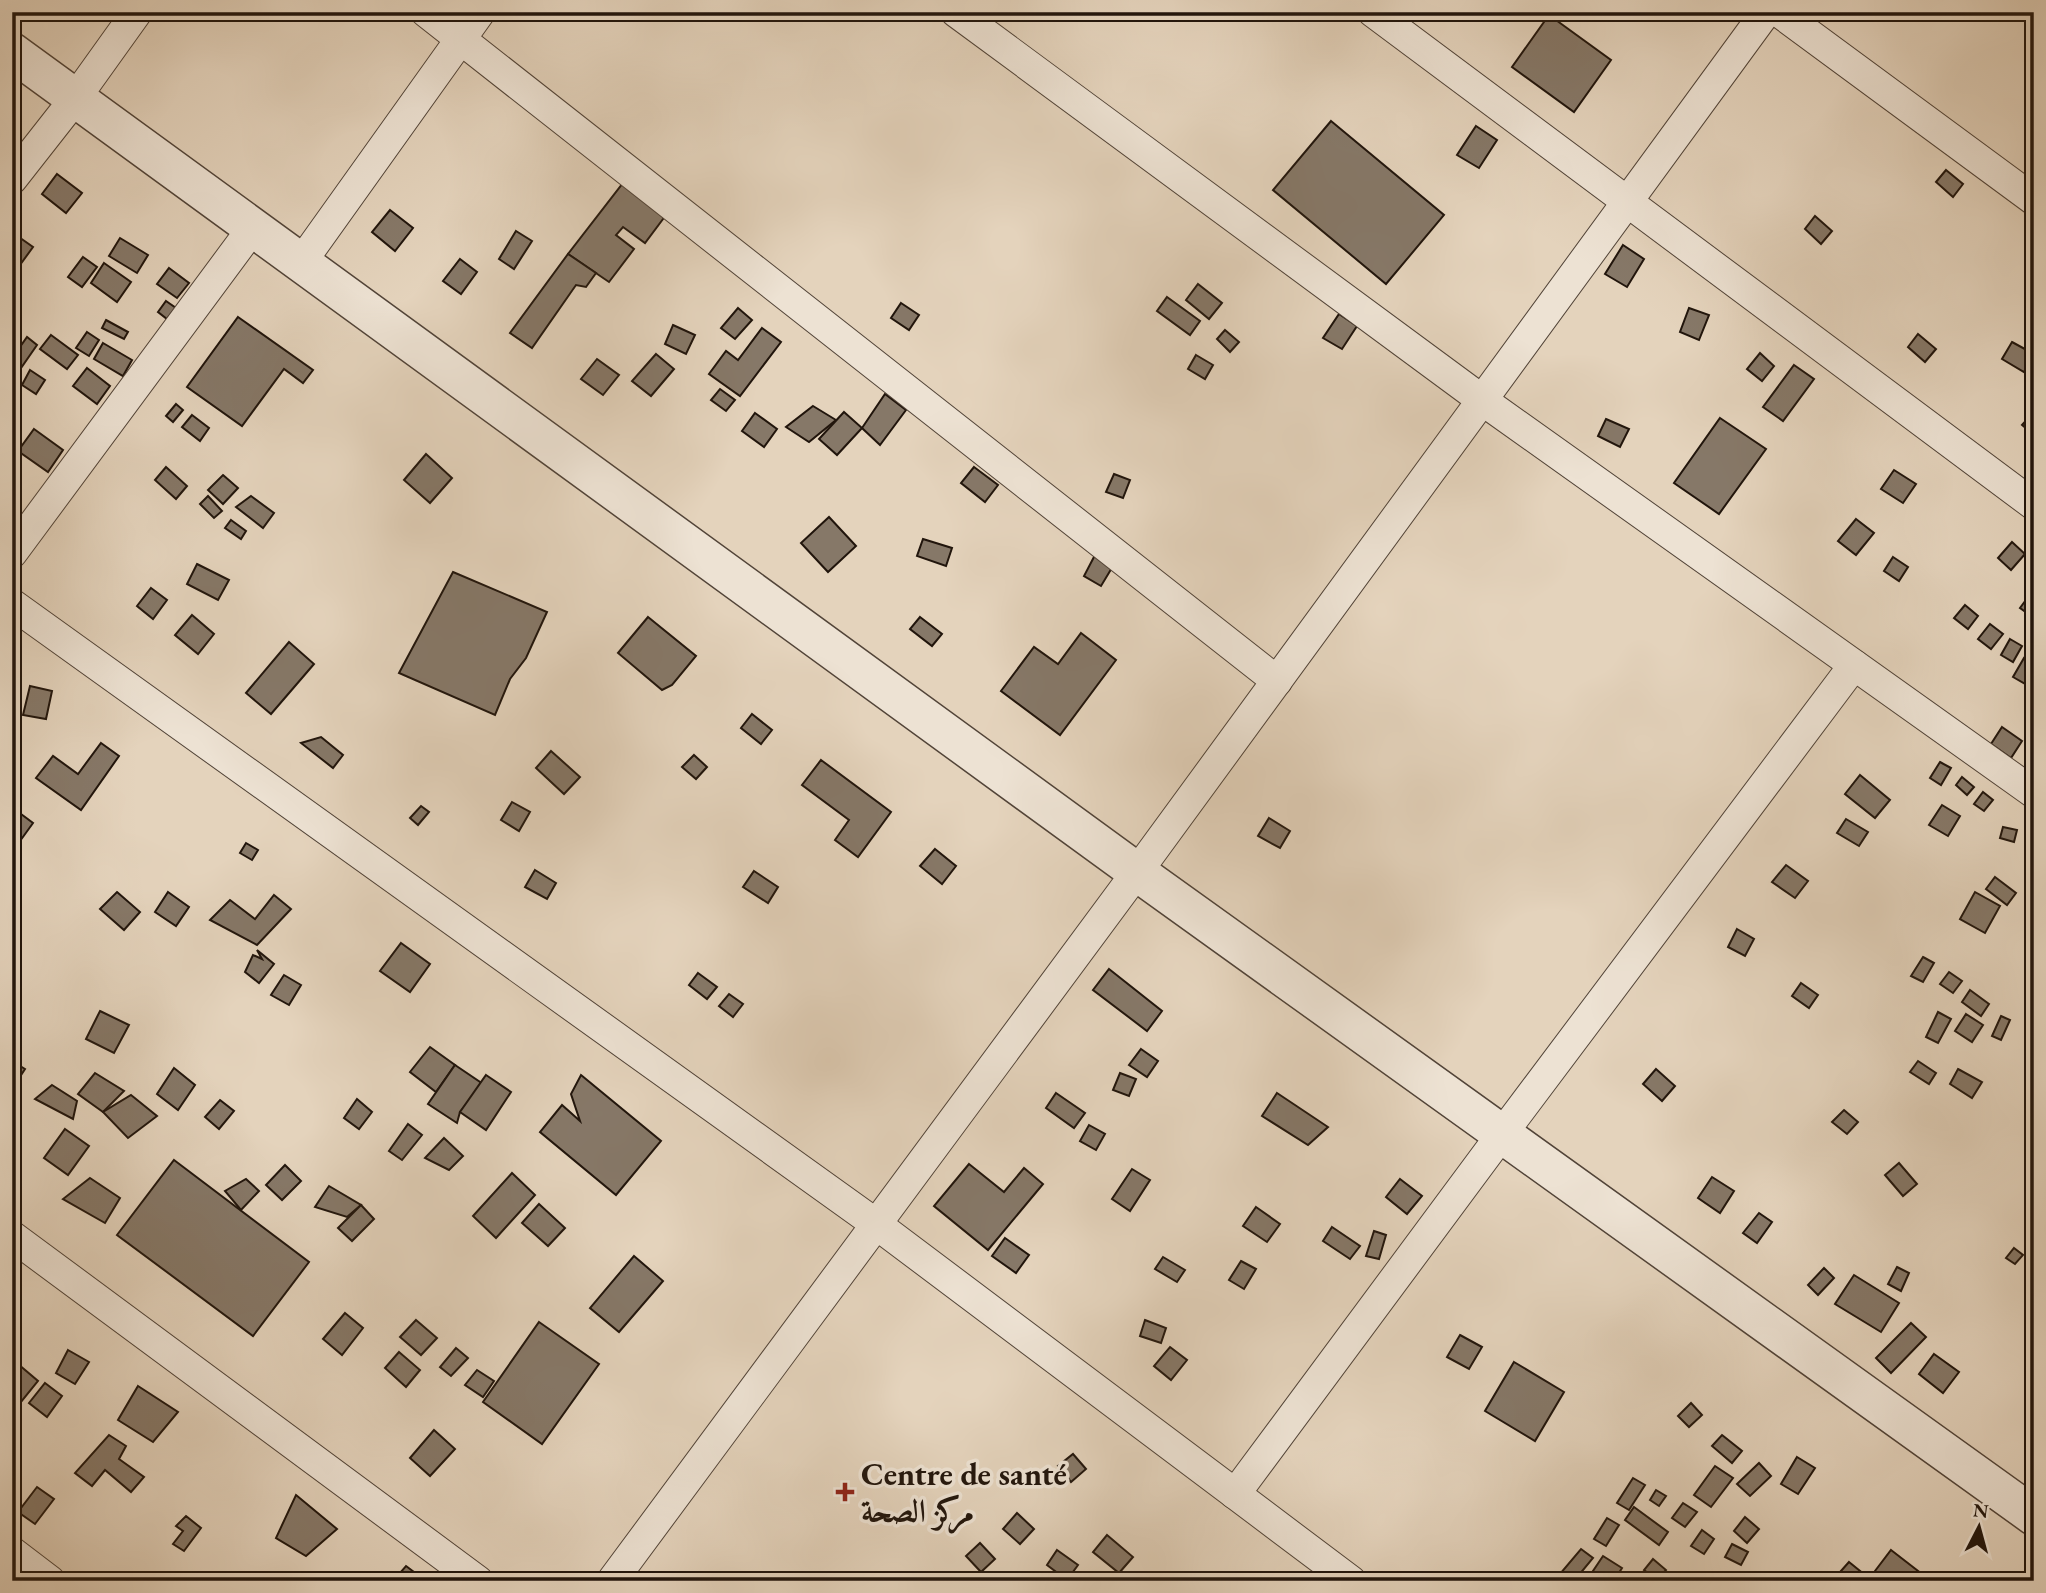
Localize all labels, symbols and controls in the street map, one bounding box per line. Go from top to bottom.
place label: Centre de santé مركز الصحة [861,1453,1067,1534]
marker: Centre de santé مركز الصحة [835,1482,855,1502]
north arrow [1944,1492,2014,1562]
text: N [1972,1497,1990,1524]

